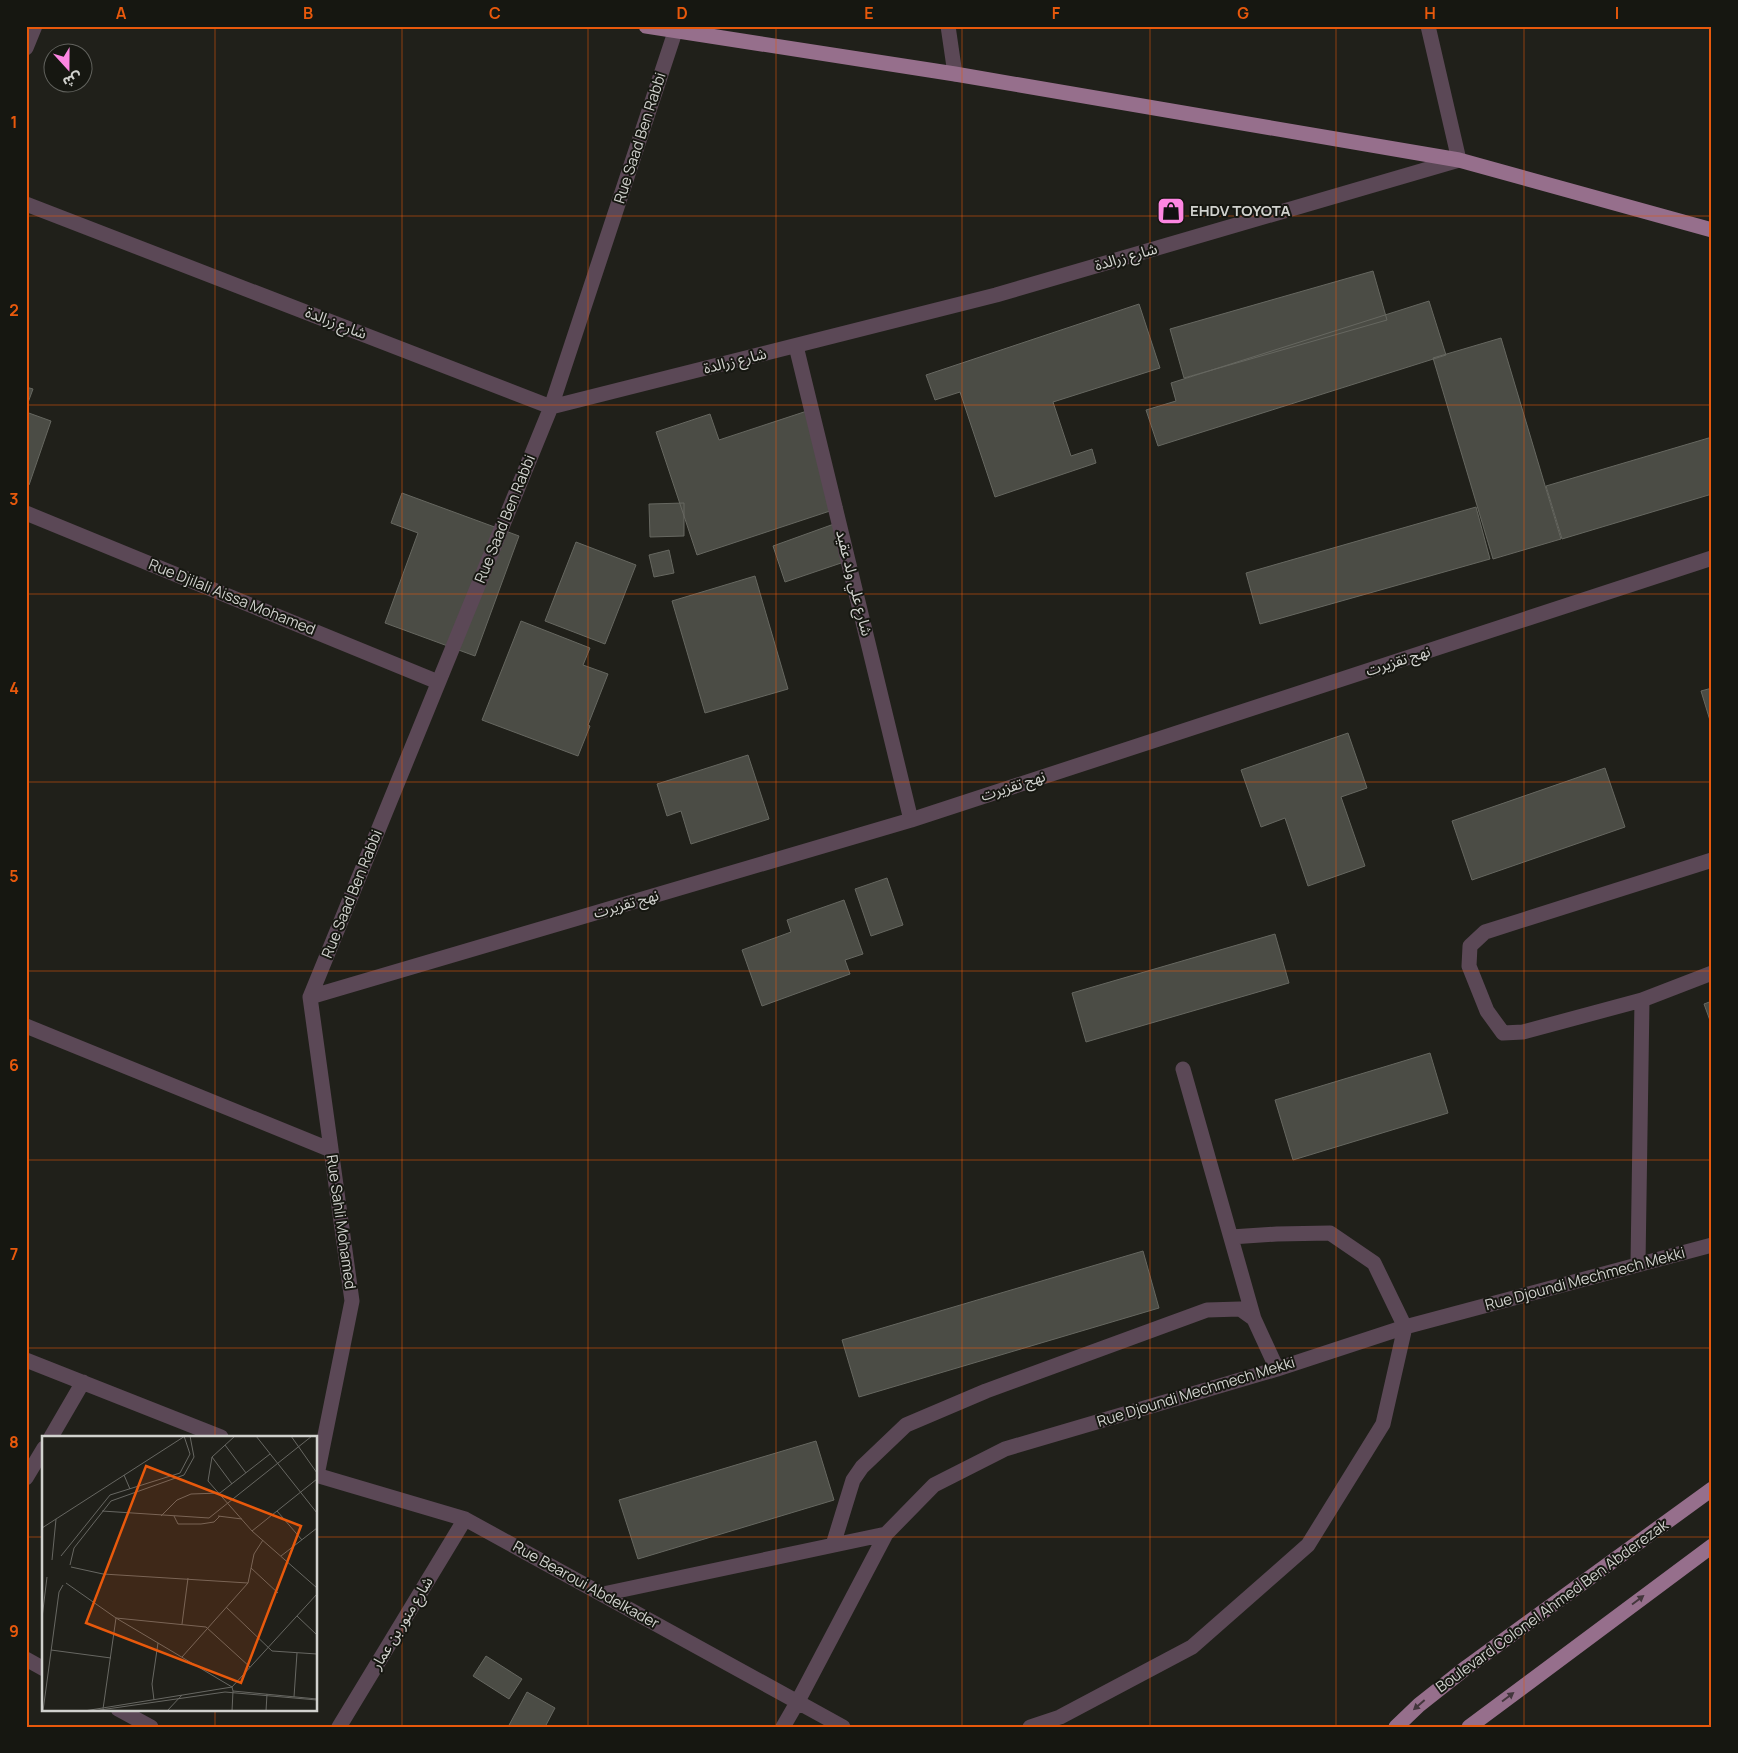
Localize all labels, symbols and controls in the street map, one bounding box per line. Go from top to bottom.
text: A [116,2,127,24]
text: B [303,2,313,24]
text: C [489,2,501,24]
text: D [676,2,688,24]
text: E [864,2,874,24]
text: F [1052,2,1061,24]
text: G [1237,2,1249,24]
text: H [1424,2,1436,24]
text: I [1615,2,1619,24]
north arrow [42,42,92,92]
text: ش [60,68,85,93]
street label: Rue Saad Ben Rabbi [608,70,671,206]
text: 1 [10,111,18,133]
shop icon: EHDV TOYOTA [1156,196,1186,226]
place label: EHDV TOYOTA [1190,200,1291,221]
street label: شارع زرالدة [1092,237,1160,277]
text: 2 [9,299,19,321]
street label: شارع زرالدة [302,301,370,346]
street label: شارع زرالدة [701,342,769,380]
street label: Rue Saad Ben Rabbi [469,452,540,586]
text: 3 [9,488,19,510]
street label: شارع علي ولد عقيد [829,528,878,639]
street label: Rue Djilali Aissa Mohamed [146,553,319,640]
street label: نهج تقزيرت [1363,640,1434,683]
text: 4 [9,677,19,699]
street label: نهج تقزيرت [978,765,1049,808]
street label: Rue Saad Ben Rabbi [316,827,387,961]
text: 5 [9,865,19,887]
street label: نهج تقزيرت [591,884,662,925]
text: 6 [9,1054,19,1076]
street label: Rue Sahli Mohamed [322,1153,361,1291]
street label: Rue Djoundi Mechmech Mekki [1483,1242,1687,1315]
text: 7 [10,1243,18,1265]
street label: Rue Djoundi Mechmech Mekki [1094,1351,1297,1432]
text: 8 [9,1431,19,1453]
inset map [42,1436,318,1710]
street label: Boulevard Colonel Ahmed Ben Abderezak [1431,1514,1673,1697]
street label: Rue Bearoui Abdelkader [509,1536,664,1634]
street label: شارع منور بن عمار [365,1572,439,1675]
one-way arrow [1631,1595,1645,1605]
text: 9 [9,1620,19,1642]
one-way arrow [1501,1692,1515,1702]
one-way arrow [1413,1700,1426,1711]

